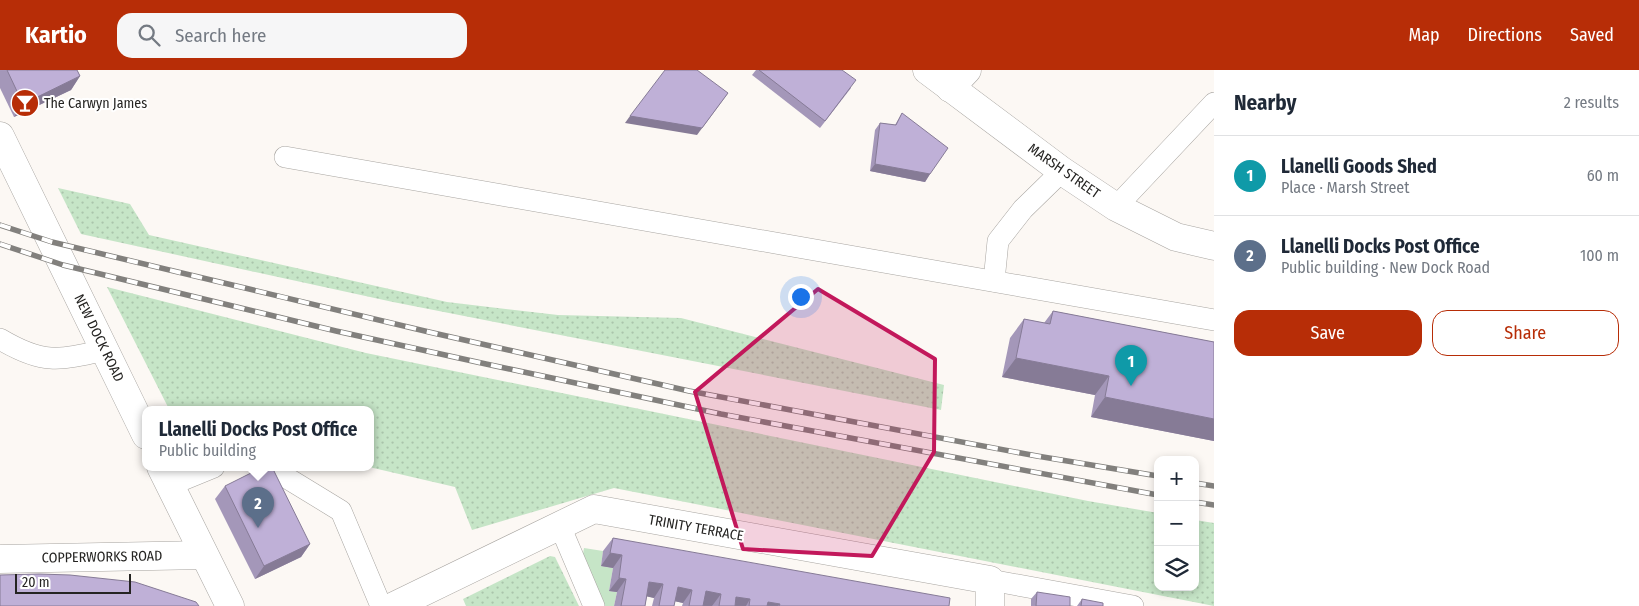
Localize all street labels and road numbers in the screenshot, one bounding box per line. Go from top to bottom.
street label: MARSH STREET [1025,140,1104,202]
street label: NEW DOCK ROAD [70,291,128,385]
street label: TRINITY TERRACE [647,511,745,545]
street label: COPPERWORKS ROAD [42,547,162,567]

